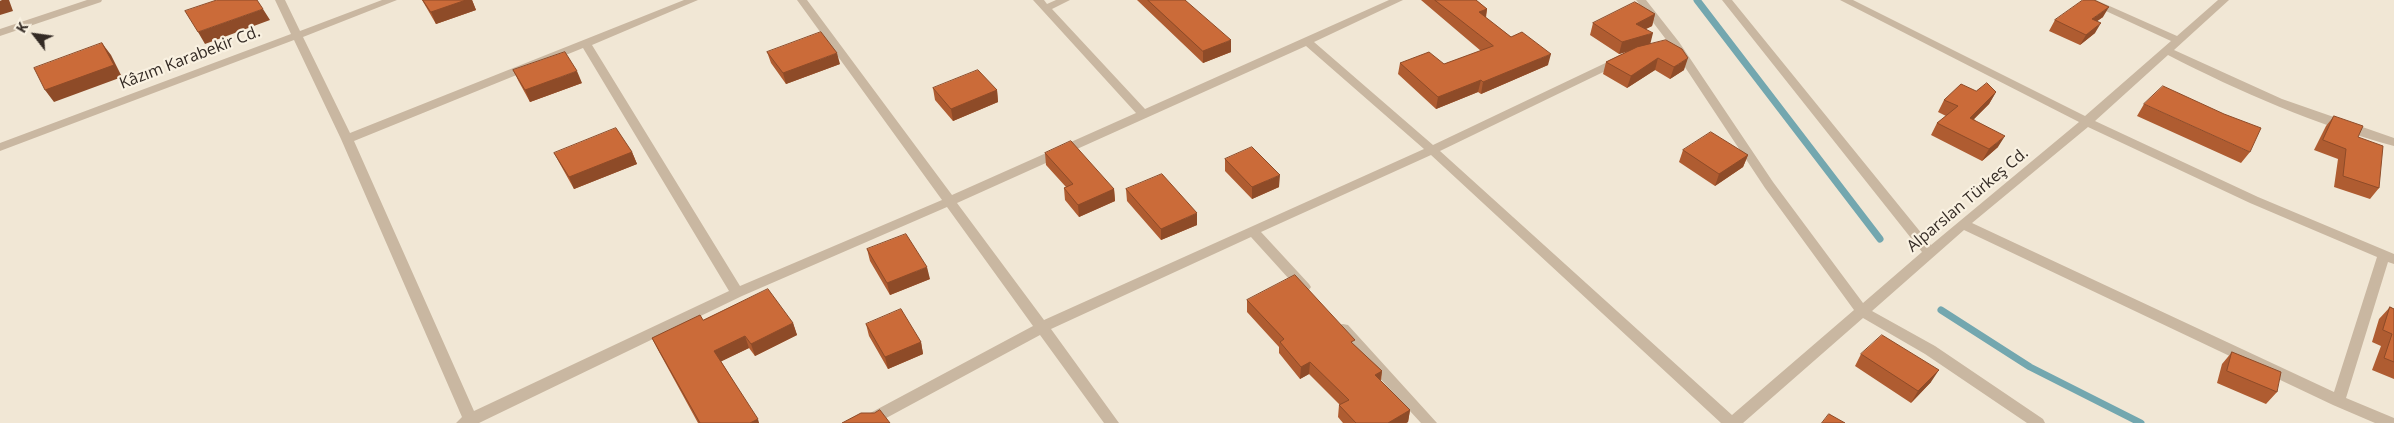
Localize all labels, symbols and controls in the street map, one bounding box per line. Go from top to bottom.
north arrow [10,10,60,60]
text: K [11,18,32,36]
street label: Kâzım Karabekir Cd. [117,22,263,94]
street label: Alparslan Türkeş Cd. [1903,144,2033,256]

